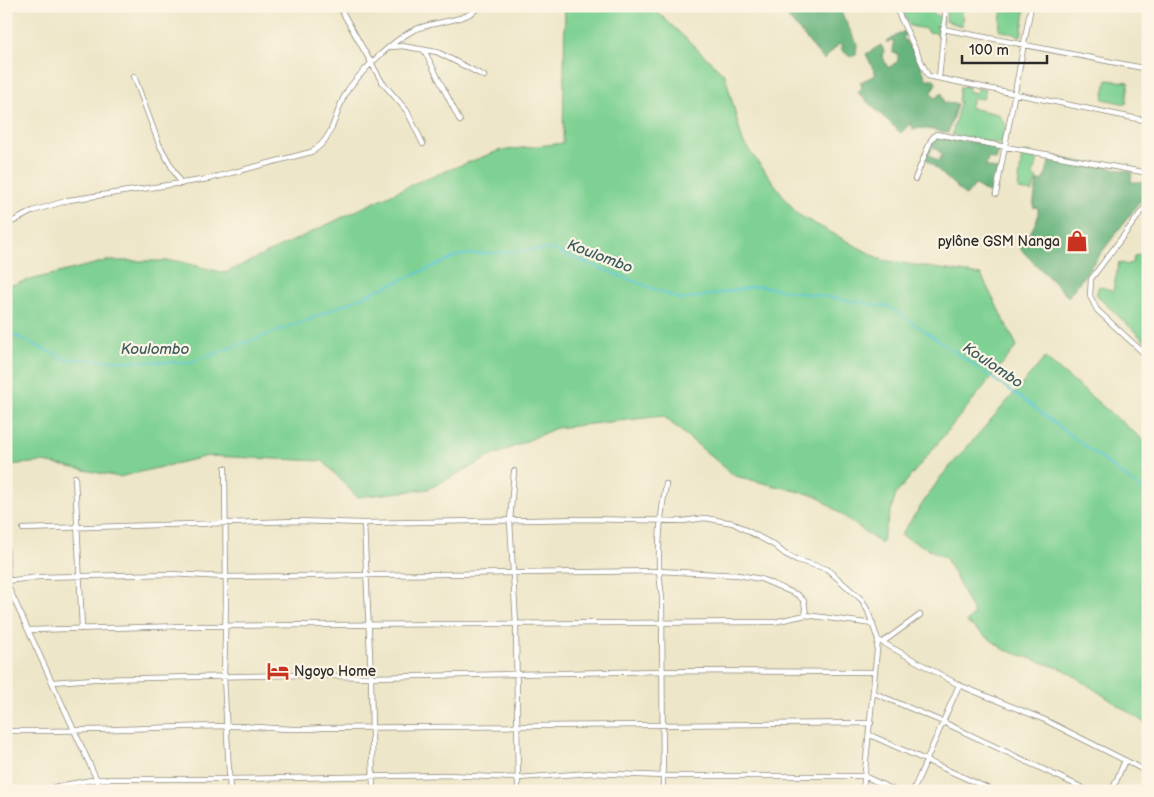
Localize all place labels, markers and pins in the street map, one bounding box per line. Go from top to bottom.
shop icon: pylône GSM Nanga [1064,228,1090,254]
place label: pylône GSM Nanga [938,233,1060,250]
hotel icon: Ngoyo Home [265,658,291,684]
place label: Ngoyo Home [294,663,376,680]

